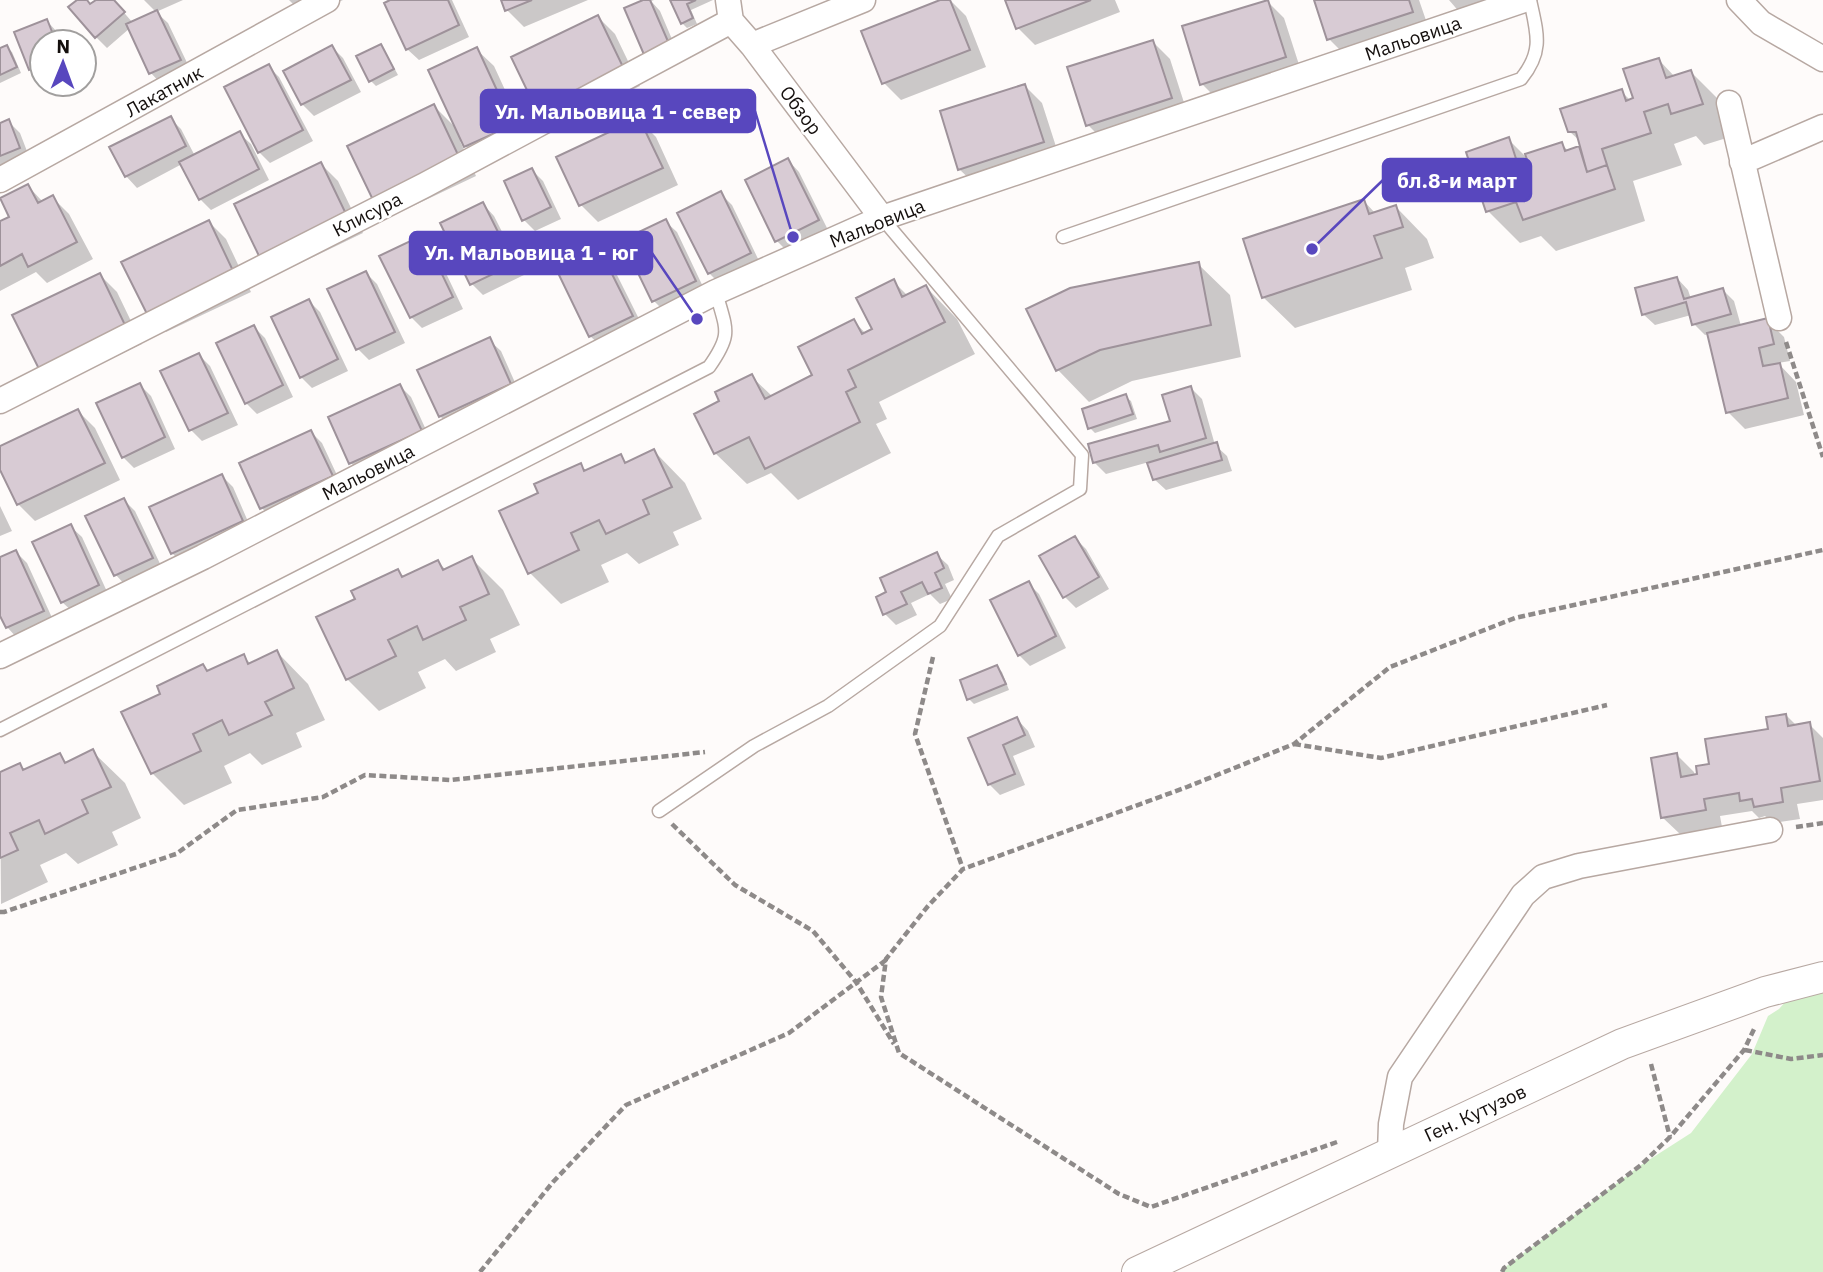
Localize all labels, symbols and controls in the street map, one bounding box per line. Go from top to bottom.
street label: Мальовица [1362,10,1464,66]
north arrow [28,28,98,98]
text: N [56,34,70,58]
street label: Лакатник [121,60,207,122]
street label: Обзор [775,81,827,139]
callout: Ул. Мальовица 1 - север [481,90,755,132]
text: Ул. Мальовица 1 - север [495,97,741,125]
callout: бл.8-и март [1383,159,1531,201]
text: бл.8-и март [1397,166,1517,194]
street label: Клисура [328,186,406,242]
street label: Мальовица [826,193,928,253]
callout: Ул. Мальовица 1 - юг [410,232,652,274]
text: Ул. Мальовица 1 - юг [424,238,638,266]
street label: Мальовица [318,439,418,505]
street label: Ген. Кутузов [1420,1079,1530,1147]

